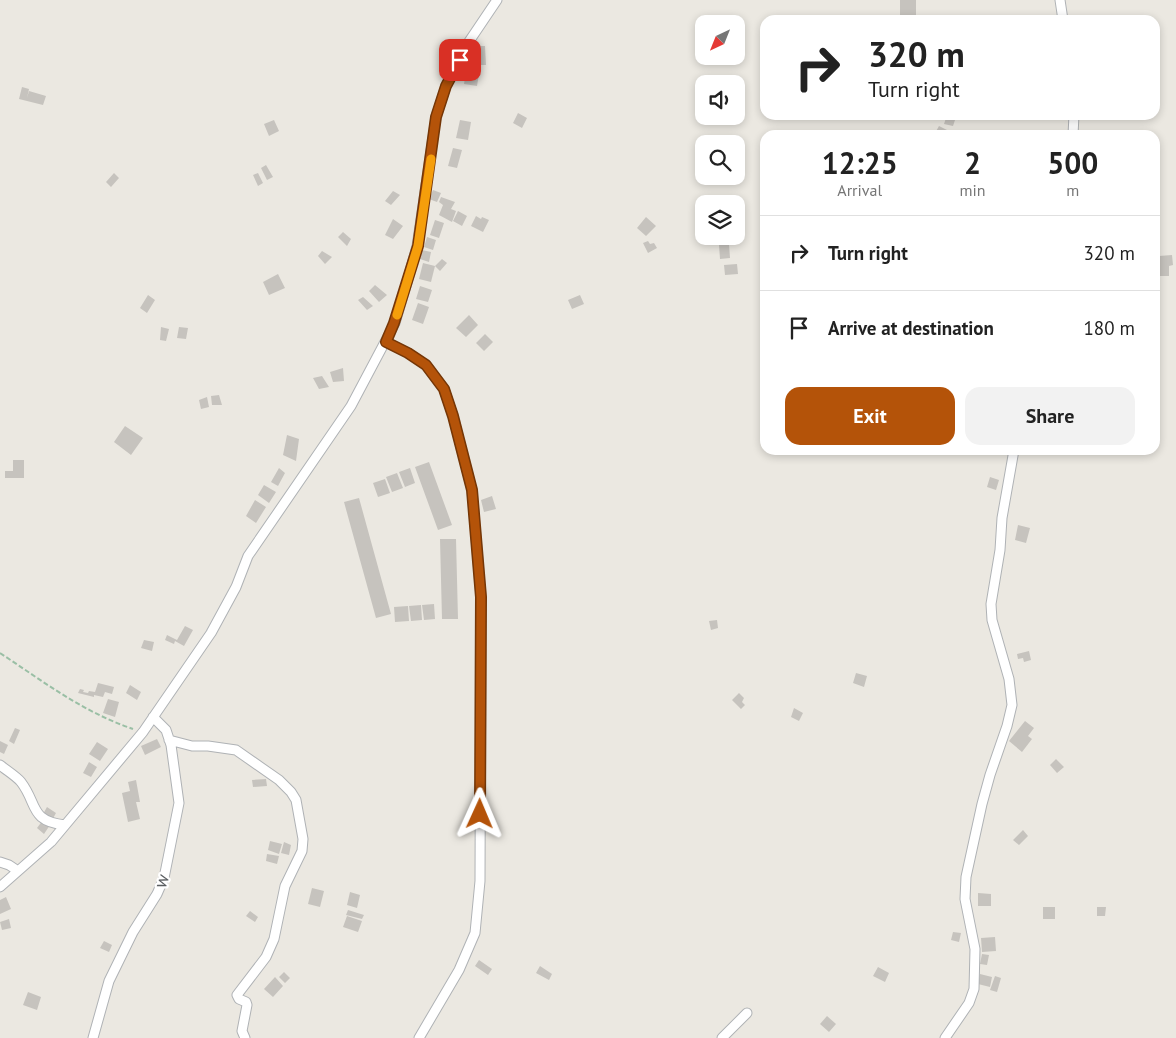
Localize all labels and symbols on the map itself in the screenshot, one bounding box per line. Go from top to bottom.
north arrow [695,15,745,65]
pin [439,39,481,81]
position arrow [453,787,505,839]
street label: w [148,870,174,891]

